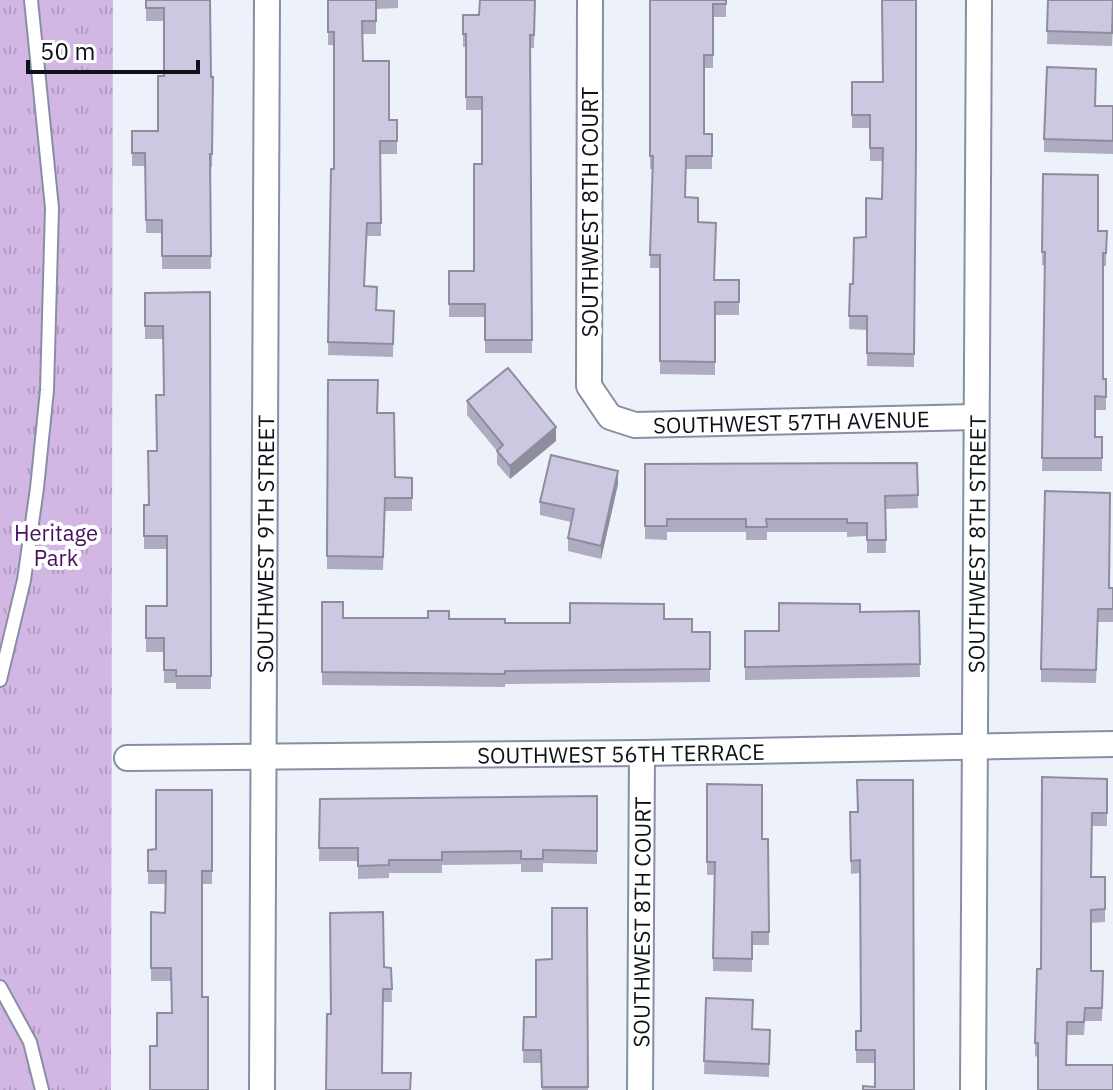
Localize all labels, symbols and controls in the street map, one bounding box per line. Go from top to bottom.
scale bar [28,24,198,74]
text: 50 m [40,35,95,67]
street label: SOUTHWEST 8TH COURT [575,86,604,337]
street label: SOUTHWEST 57TH AVENUE [653,404,930,439]
street label: SOUTHWEST 9TH STREET [249,414,280,673]
street label: SOUTHWEST 8TH STREET [961,414,991,673]
park label: Heritage Park [14,518,98,572]
street label: SOUTHWEST 56TH TERRACE [477,736,765,769]
street label: SOUTHWEST 8TH COURT [626,796,656,1047]

